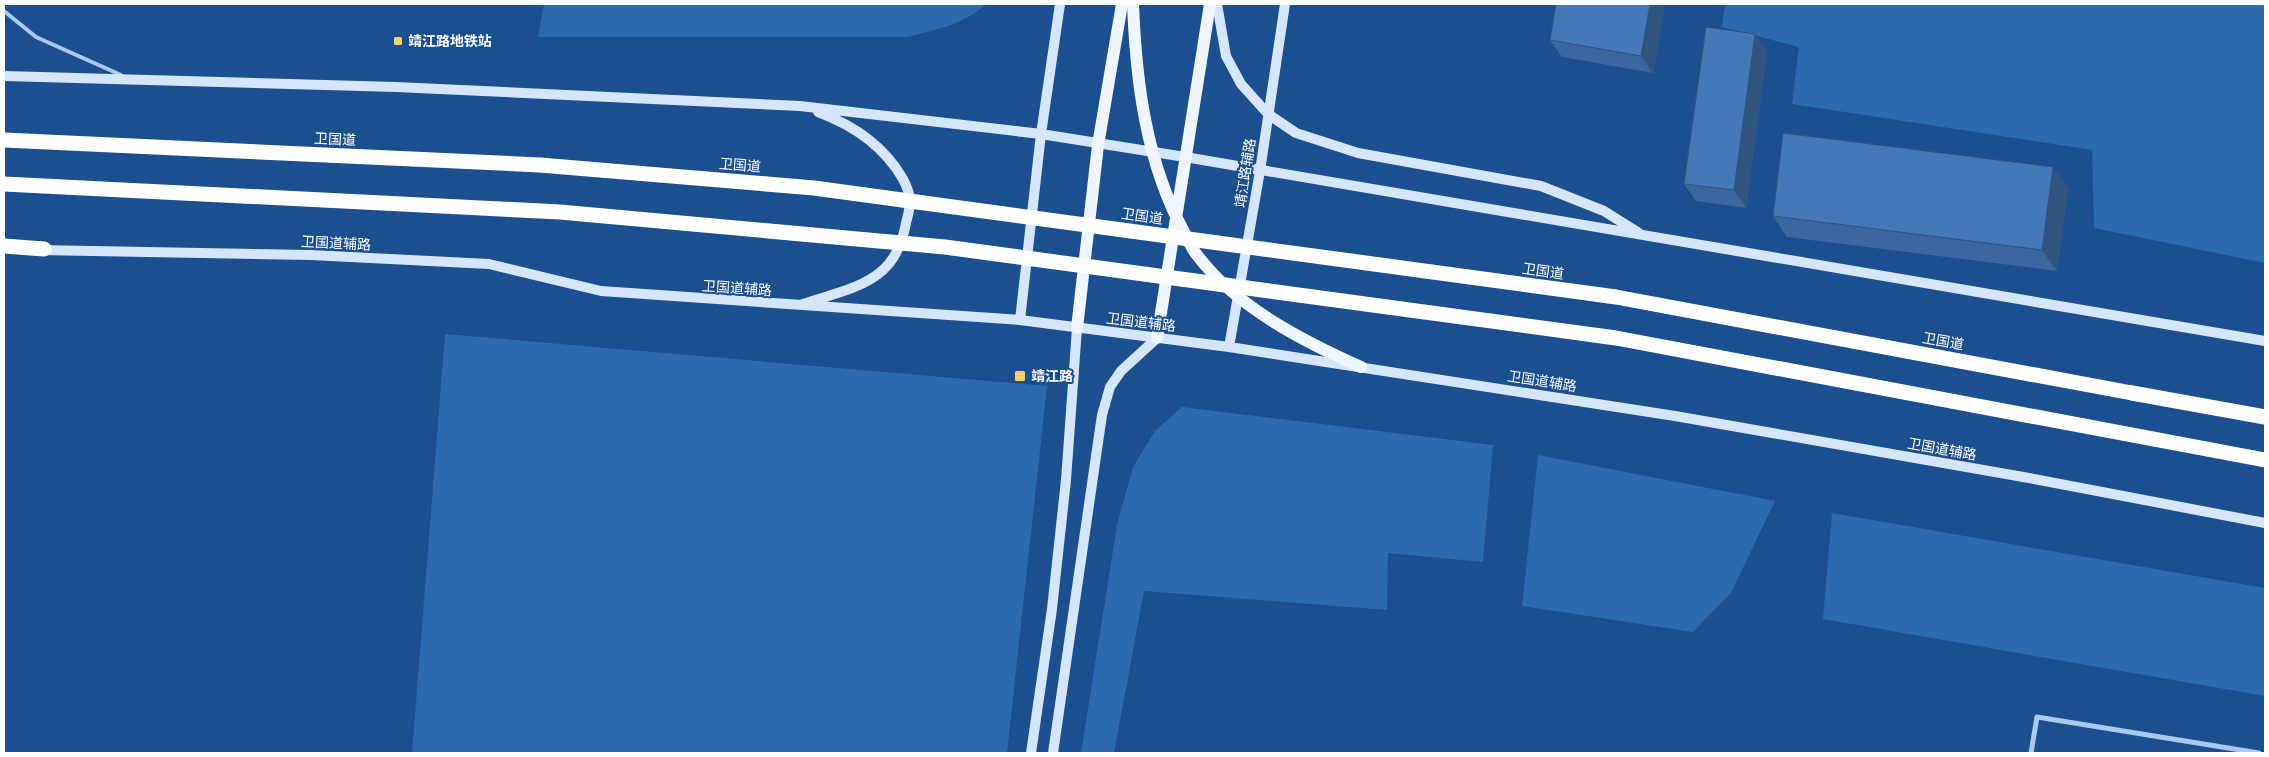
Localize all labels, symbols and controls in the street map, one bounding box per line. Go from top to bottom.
place label: 靖江路地铁站 [408,33,492,49]
marker: 靖江路地铁站 [392,35,404,47]
street label: 卫国道 [314,130,356,148]
street label: 靖江路辅路 [1232,137,1258,209]
street label: 卫国道 [718,155,762,175]
street label: 卫国道 [1120,205,1164,227]
street label: 卫国道辅路 [301,233,371,253]
street label: 卫国道 [1521,260,1565,282]
street label: 卫国道辅路 [702,278,772,298]
street label: 卫国道辅路 [1105,310,1177,334]
street label: 卫国道 [1921,329,1965,353]
place label: 靖江路 [1031,368,1073,384]
street label: 卫国道辅路 [1506,368,1578,394]
marker: 靖江路 [1013,369,1027,383]
street label: 卫国道辅路 [1906,435,1978,463]

